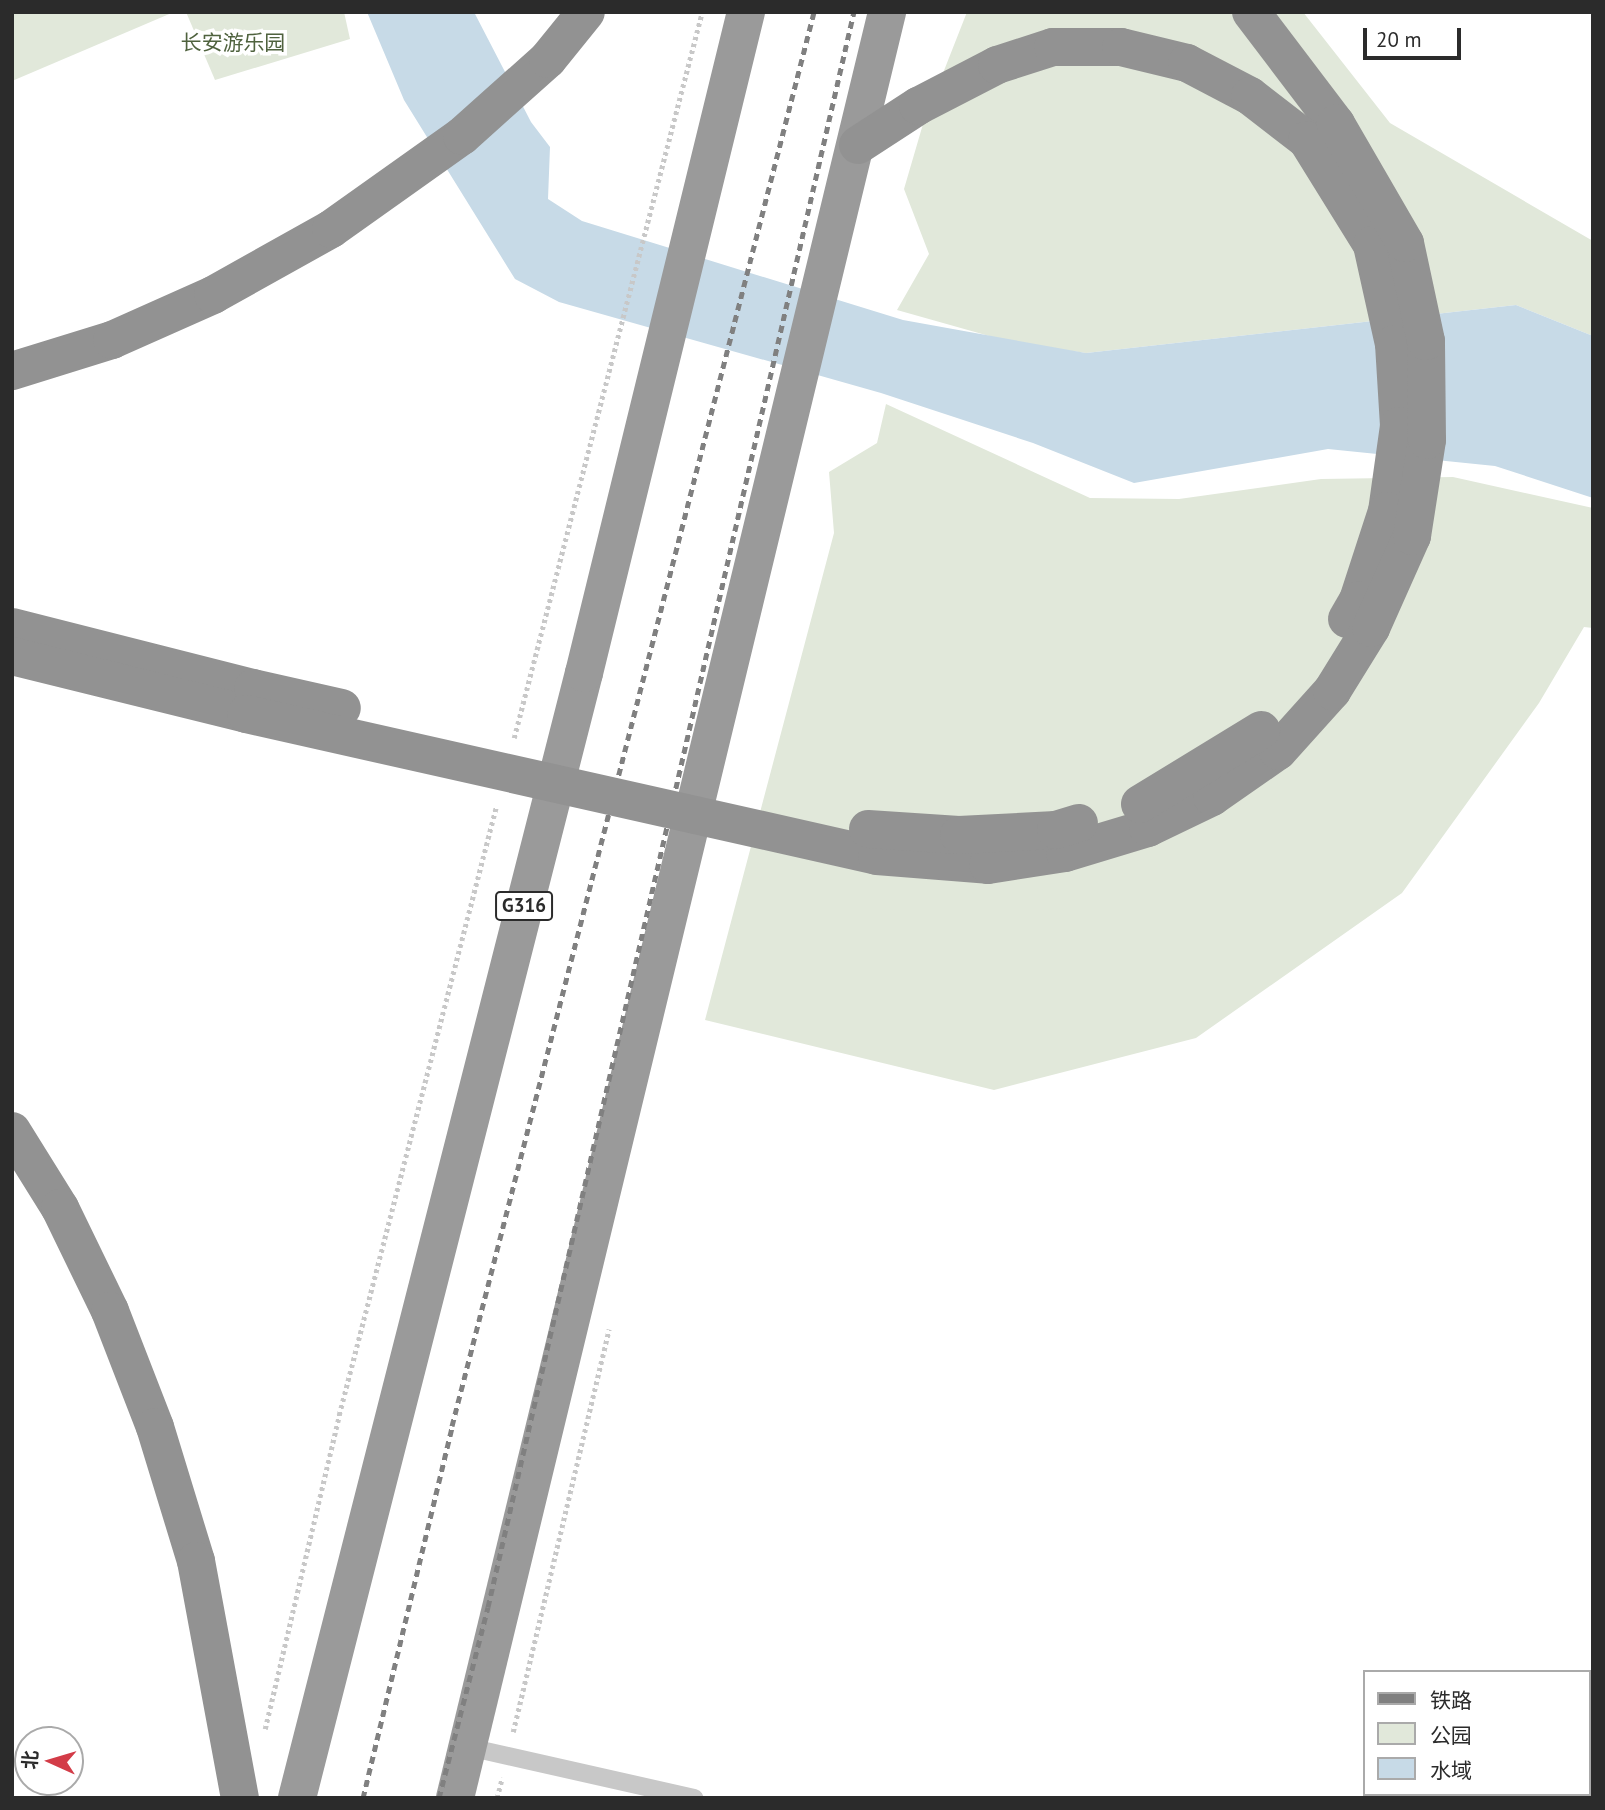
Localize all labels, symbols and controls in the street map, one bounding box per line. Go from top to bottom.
scale bar [1367,14,1465,58]
text: 20 m [1376,26,1422,53]
park label: 长安游乐园 [181,30,285,56]
road number: G316 [494,890,554,922]
legend [1364,1670,1591,1796]
text: 铁路 [1430,1687,1472,1714]
text: 公园 [1430,1722,1472,1749]
north arrow [14,1726,84,1796]
text: 北 [17,1749,43,1770]
text: 水域 [1430,1757,1472,1784]

